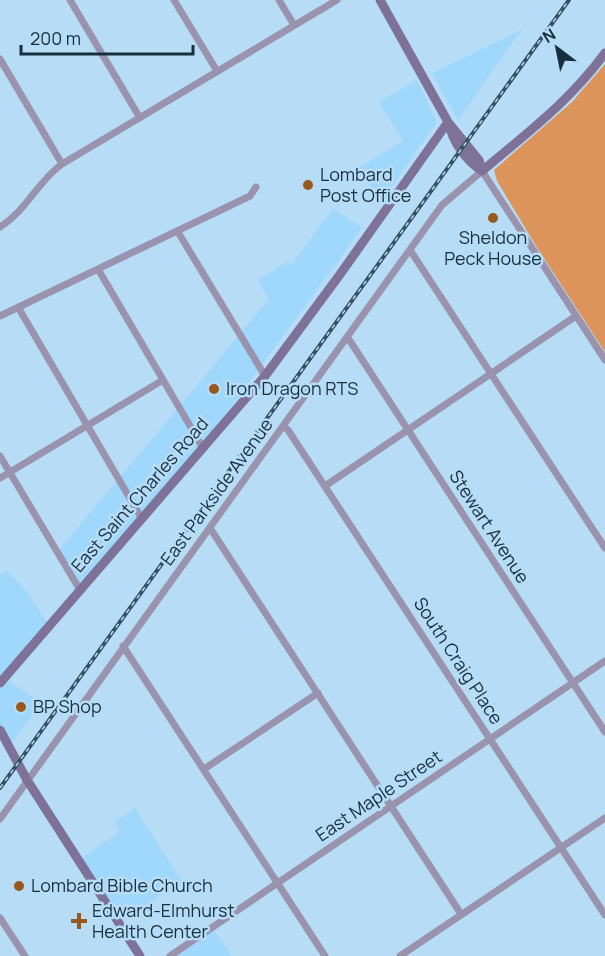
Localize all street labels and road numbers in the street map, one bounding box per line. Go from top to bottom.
street label: East Saint Charles Road [65,412,213,577]
street label: East Parkside Avenue [155,413,278,570]
street label: Stewart Avenue [444,465,535,588]
street label: South Craig Place [409,592,509,729]
street label: East Maple Street [311,744,446,846]

